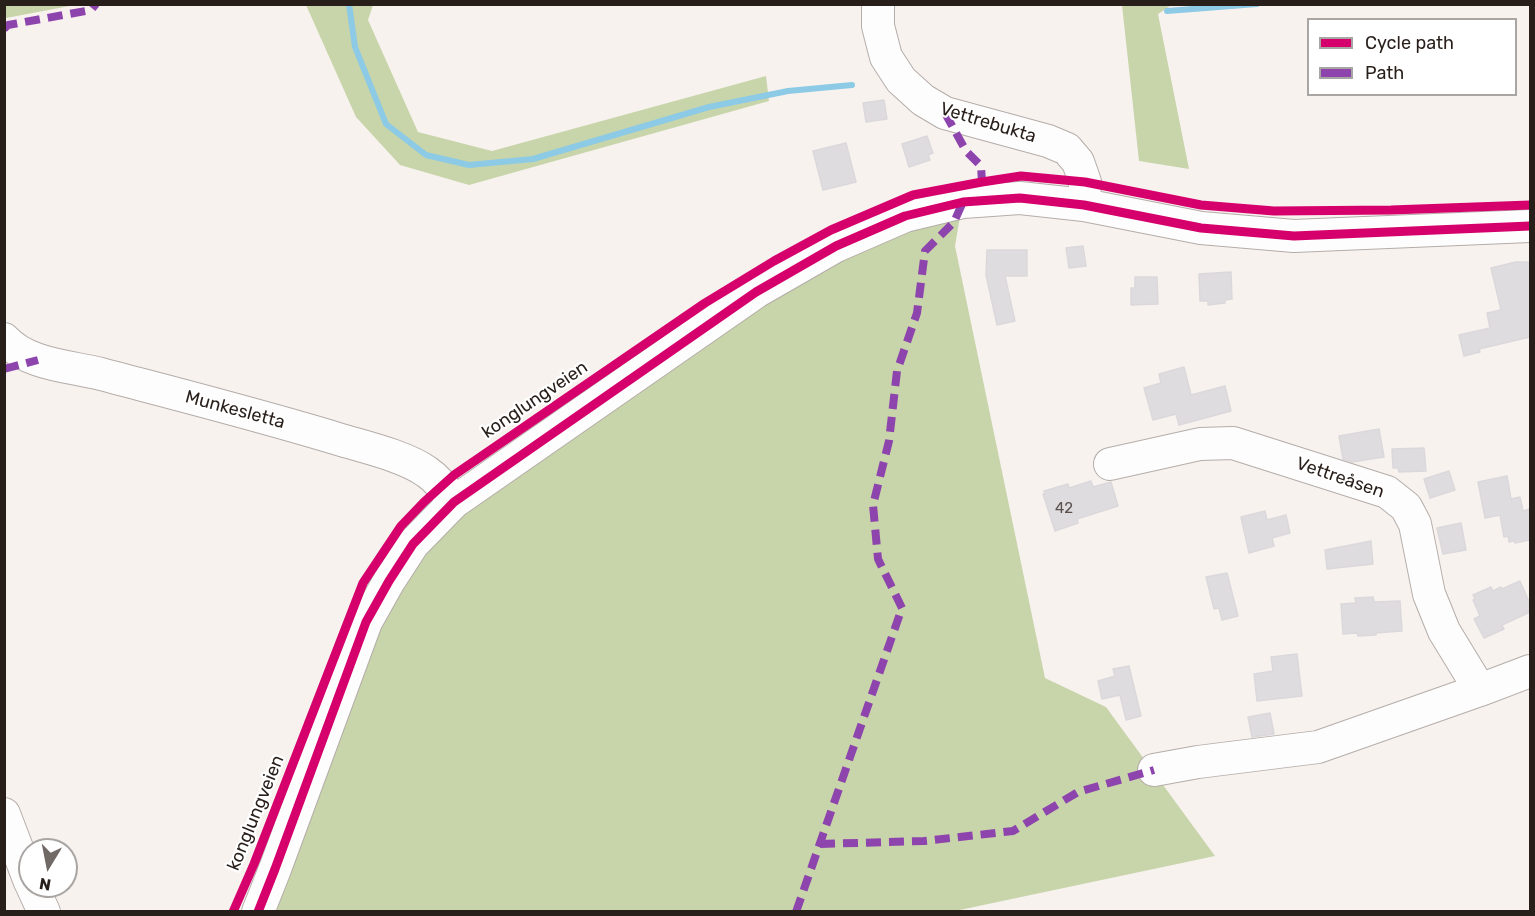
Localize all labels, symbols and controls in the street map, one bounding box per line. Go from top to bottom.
legend [1307,18,1517,96]
text: Cycle path [1365,32,1454,54]
text: Path [1365,62,1404,84]
street label: Vettrebukta [937,98,1039,148]
street label: konglungveien [478,357,592,443]
street label: Munkesletta [183,386,287,434]
street label: Vettreåsen [1293,453,1387,503]
house number: 42 [1055,500,1073,518]
street label: konglungveien [223,752,289,874]
north arrow [18,838,78,898]
text: N [38,874,52,895]

